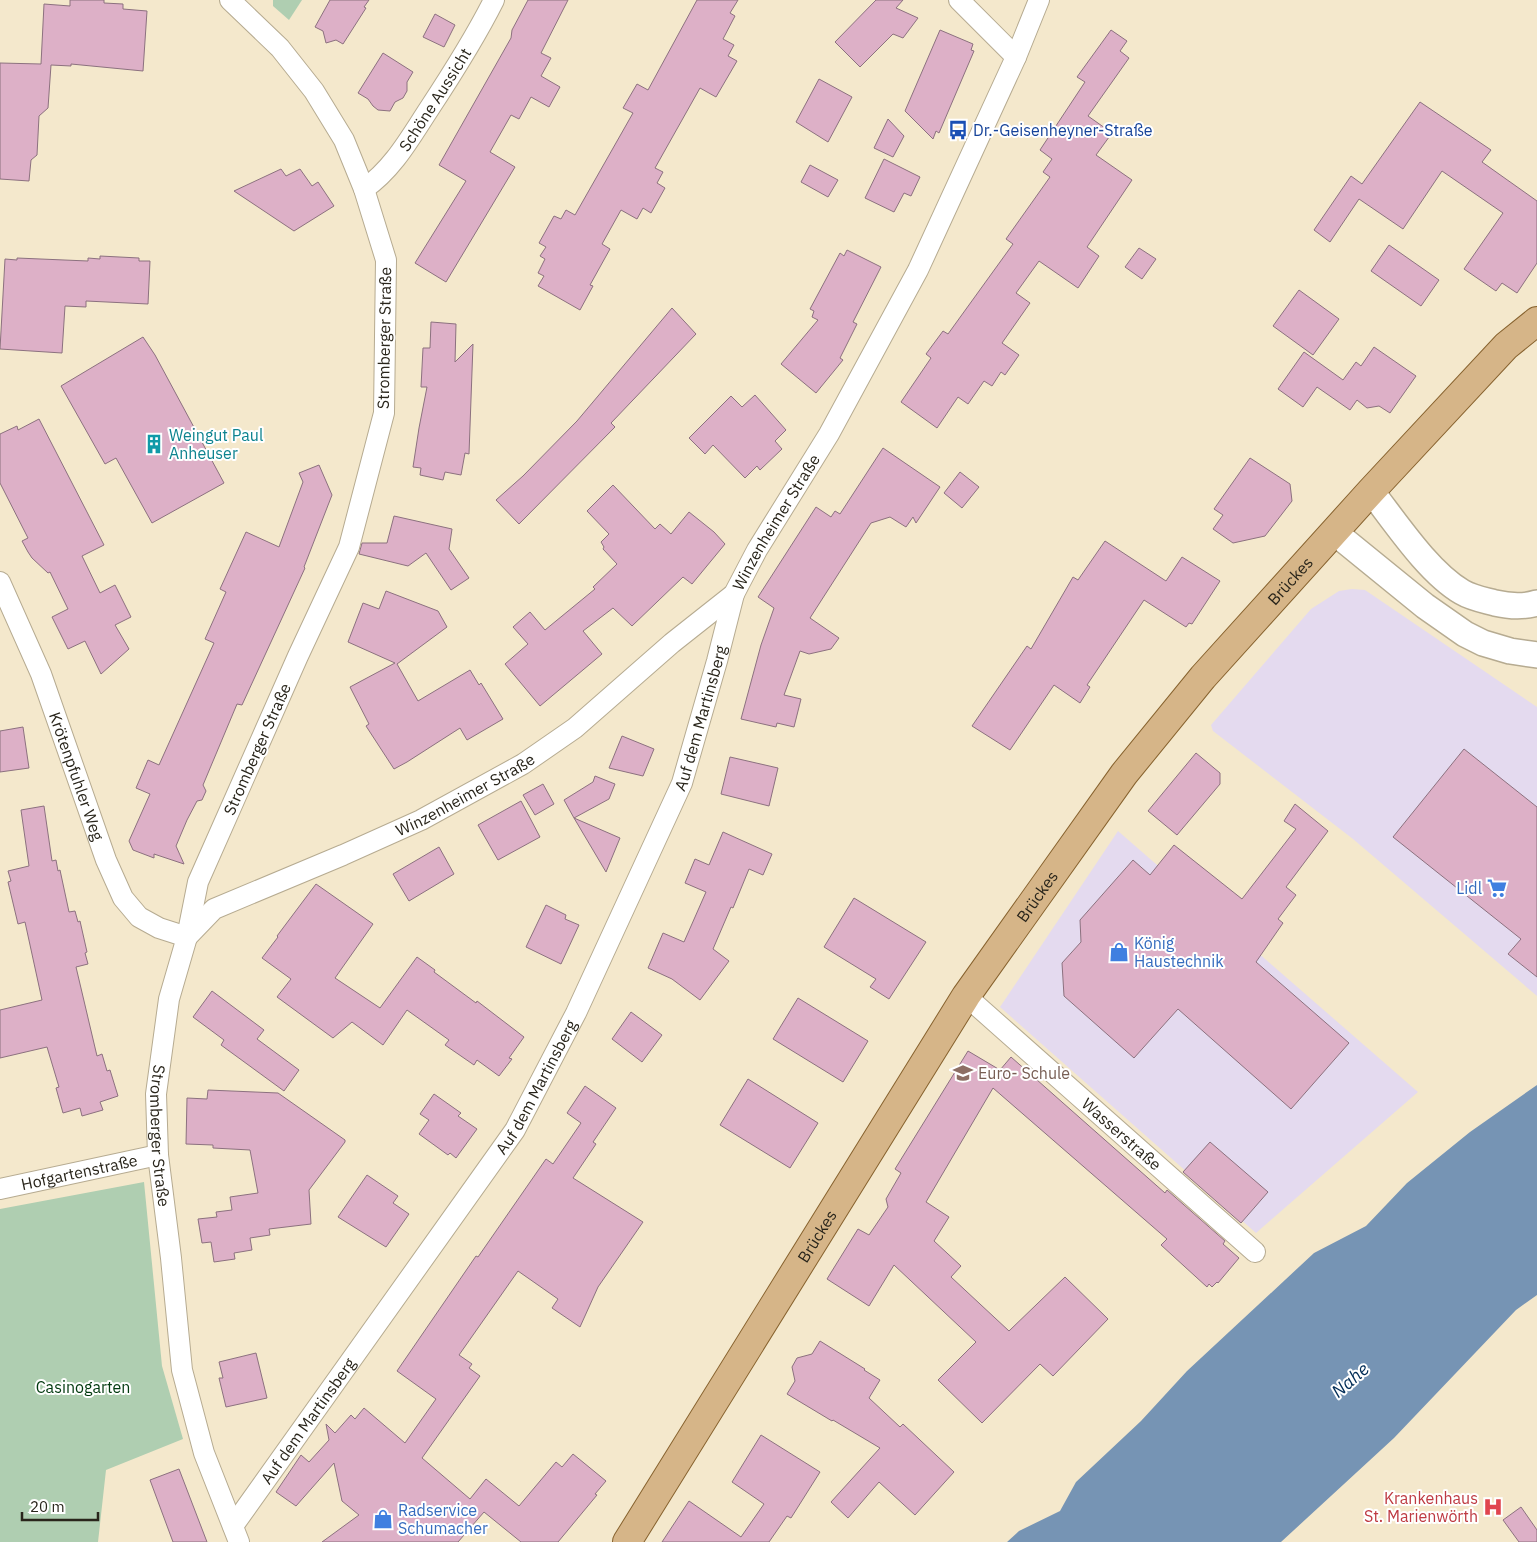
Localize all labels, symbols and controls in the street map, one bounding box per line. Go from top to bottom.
street label: Schöne Aussicht [394,44,475,155]
bus stop icon: Dr.-Geisenheyner-Straße [947,119,969,141]
place label: Dr.-Geisenheyner-Straße [973,120,1153,140]
street label: Stromberger Straße [373,266,395,409]
place label: Weingut Paul Anheuser [169,425,263,463]
building icon: Weingut Paul Anheuser [143,433,165,455]
street label: Winzenheimer Straße [728,450,824,594]
street label: Brückes [1263,552,1317,609]
street label: Auf dem Martinsberg [670,643,731,794]
street label: Stromberger Straße [219,680,295,818]
street label: Krötenpfuhler Weg [45,709,109,844]
street label: Winzenheimer Straße [392,749,539,840]
street label: Brückes [1012,867,1062,926]
supermarket icon: Lidl [1486,877,1508,899]
place label: Lidl [1456,878,1482,898]
place label: König Haustechnik [1134,933,1224,971]
shop icon: König Haustechnik [1108,941,1130,963]
street label: Auf dem Martinsberg [491,1016,581,1158]
school or university icon: Euro- Schule [952,1062,974,1084]
street label: Stromberger Straße [146,1063,174,1208]
place label: Euro- Schule [978,1063,1070,1083]
street label: Wasserstraße [1078,1093,1166,1175]
street label: Hofgartenstraße [19,1150,139,1194]
street label: Brückes [793,1206,841,1266]
street label: Auf dem Martinsberg [256,1353,360,1488]
water label: Nahe [1327,1357,1373,1403]
park label: Casinogarten [36,1377,130,1397]
place label: Krankenhaus St. Marienwörth [1364,1488,1478,1526]
scale bar [22,1490,99,1522]
hospital icon: Krankenhaus St. Marienwörth [1482,1496,1504,1518]
text: 20 m [30,1497,65,1516]
place label: Radservice Schumacher [398,1500,488,1538]
shop icon: Radservice Schumacher [372,1508,394,1530]

